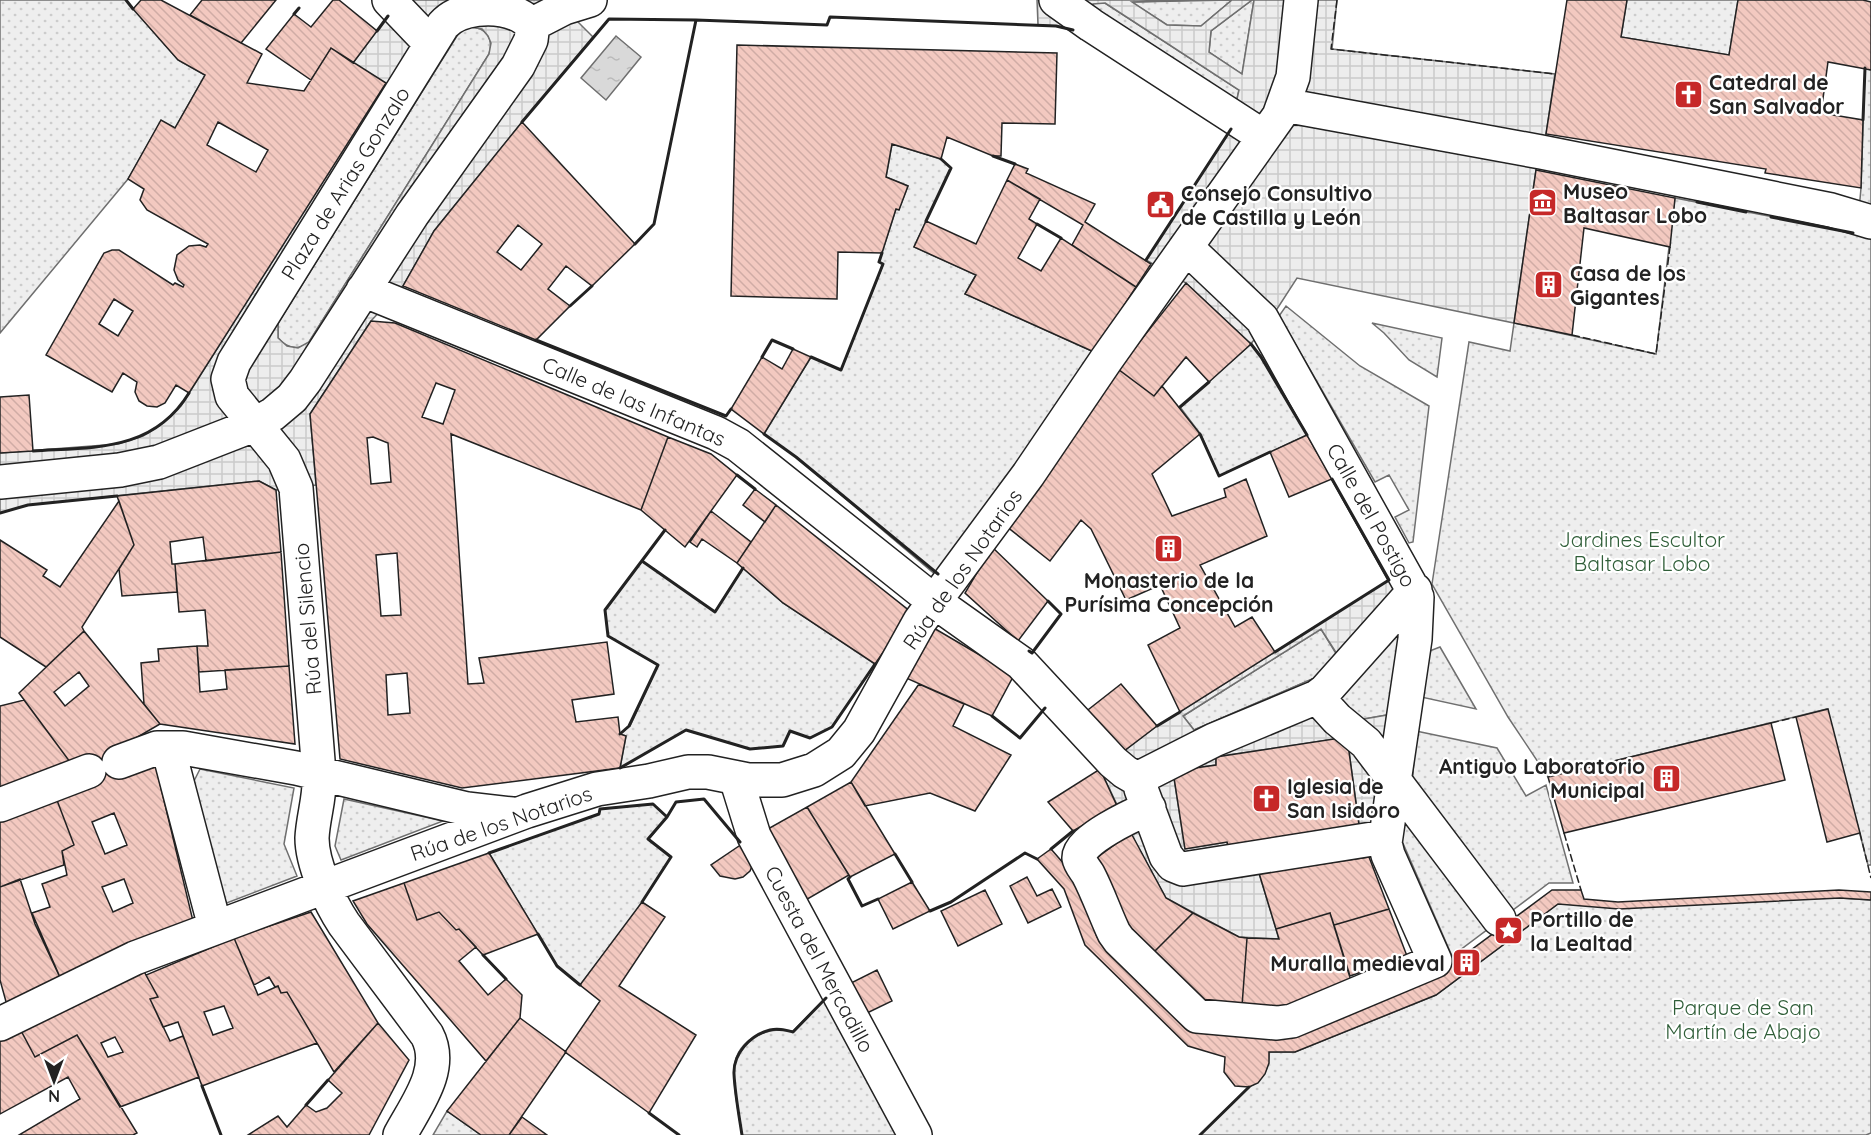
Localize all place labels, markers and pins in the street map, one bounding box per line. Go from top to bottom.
place label: Catedral de San Salvador [1709,69,1844,119]
church icon: Catedral de San Salvador [1672,78,1704,110]
place label: Museo Baltasar Lobo [1563,178,1707,228]
place label: Consejo Consultivo de Castilla y León [1181,180,1372,230]
museum icon: Museo Baltasar Lobo [1526,187,1558,219]
public building icon: Consejo Consultivo de Castilla y León [1144,189,1176,221]
place label: Casa de los Gigantes [1570,260,1686,310]
building icon: Casa de los Gigantes [1533,269,1565,301]
building icon: Monasterio de la Purísima Concepción [1153,533,1185,565]
place label: Monasterio de la Purísima Concepción [1064,567,1274,617]
place label: Antiguo Laboratorio Municipal [1439,753,1645,803]
building icon: Antiguo Laboratorio Municipal [1650,762,1682,794]
place label: Iglesia de San Isidoro [1287,773,1400,823]
church icon: Iglesia de San Isidoro [1250,782,1282,814]
place label: Portillo de la Lealtad [1530,906,1634,956]
place icon: Portillo de la Lealtad [1493,915,1525,947]
building icon: Muralla medieval [1450,947,1482,979]
place label: Muralla medieval [1270,950,1445,976]

